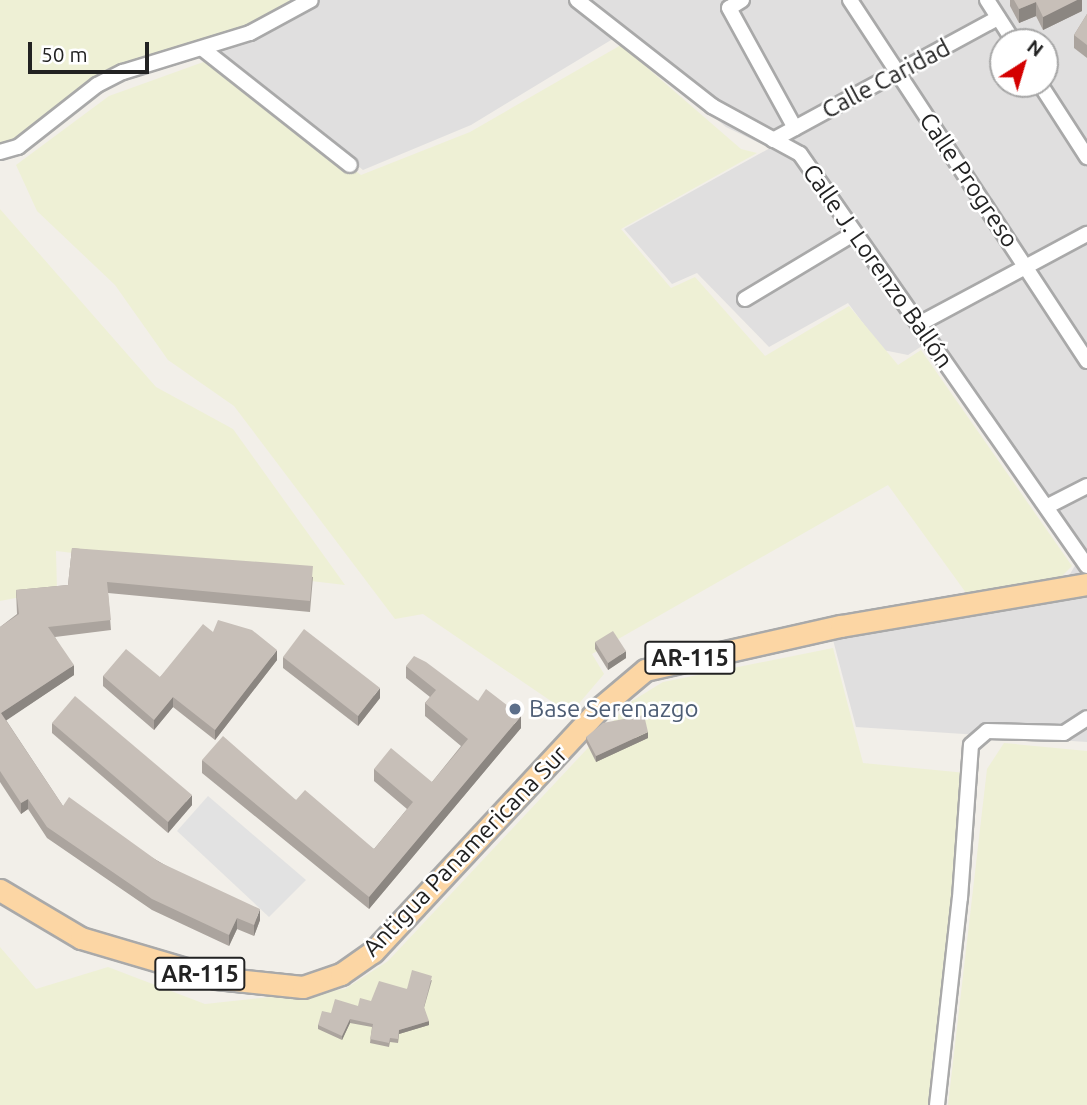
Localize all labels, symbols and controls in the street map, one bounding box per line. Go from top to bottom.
scale bar [32,28,152,72]
north arrow [989,28,1059,98]
street label: Calle Caridad [817,33,955,125]
text: N [1023,35,1048,61]
text: 50 m [41,42,88,66]
street label: Calle Progreso [913,107,1025,253]
street label: Calle J. Lorenzo Ballón [797,159,959,373]
road number: AR-115 [643,638,737,678]
place label: Base Serenazgo [529,695,699,723]
marker: Base Serenazgo [507,701,523,717]
street label: Antigua Panamericana Sur [357,740,573,962]
road number: AR-115 [153,954,247,993]

